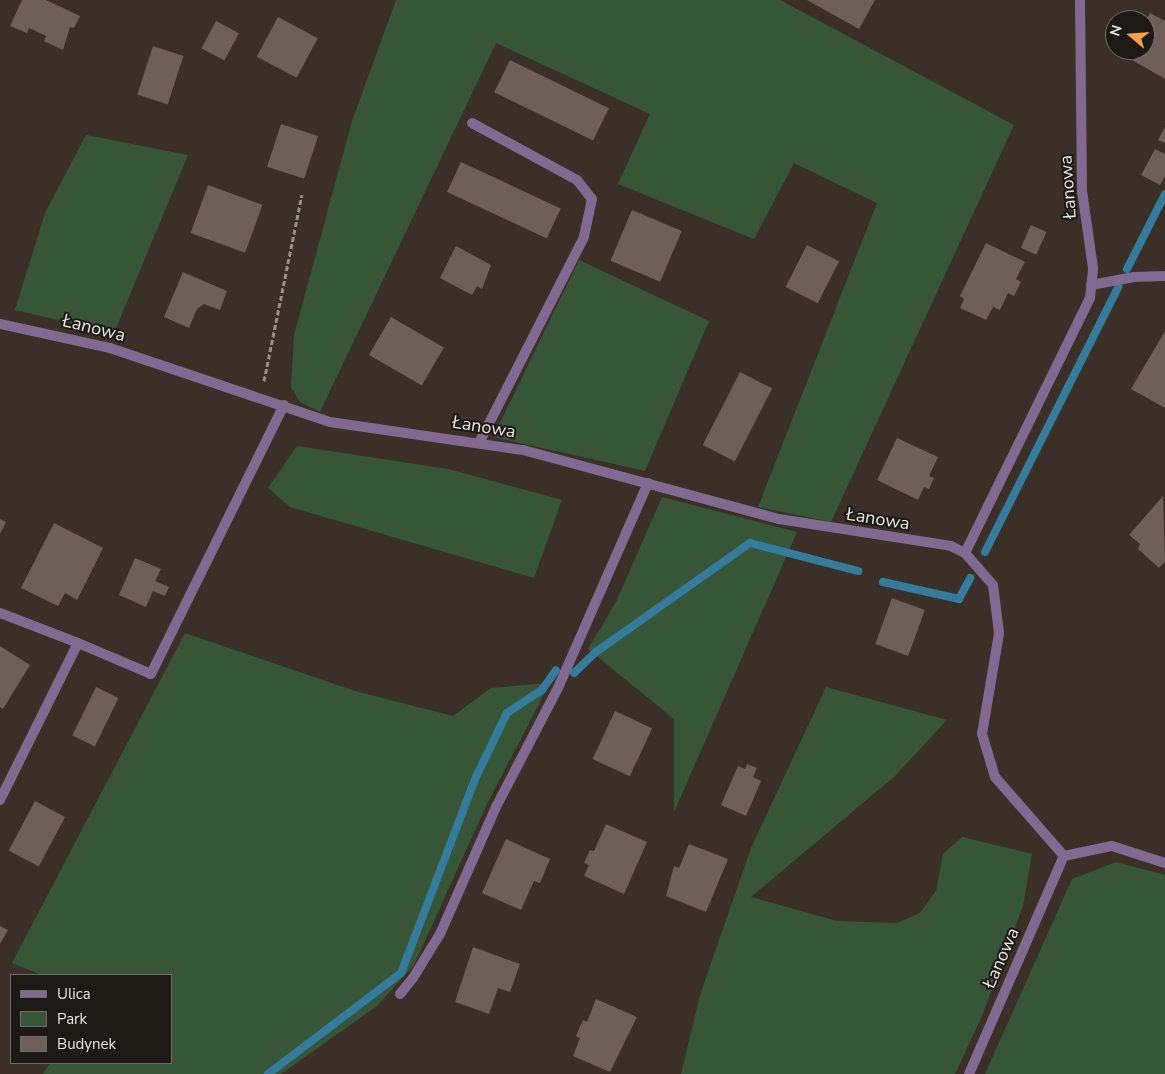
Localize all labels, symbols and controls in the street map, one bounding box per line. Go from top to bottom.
north arrow [1105,10,1155,60]
text: N [1106,23,1127,38]
street label: Łanowa [1055,154,1081,220]
street label: Łanowa [60,310,128,346]
street label: Łanowa [451,411,517,443]
street label: Łanowa [845,503,911,535]
street label: Łanowa [978,924,1024,992]
legend [10,974,172,1064]
text: Ulica [57,984,91,1004]
text: Park [57,1009,87,1029]
text: Budynek [57,1034,116,1054]

